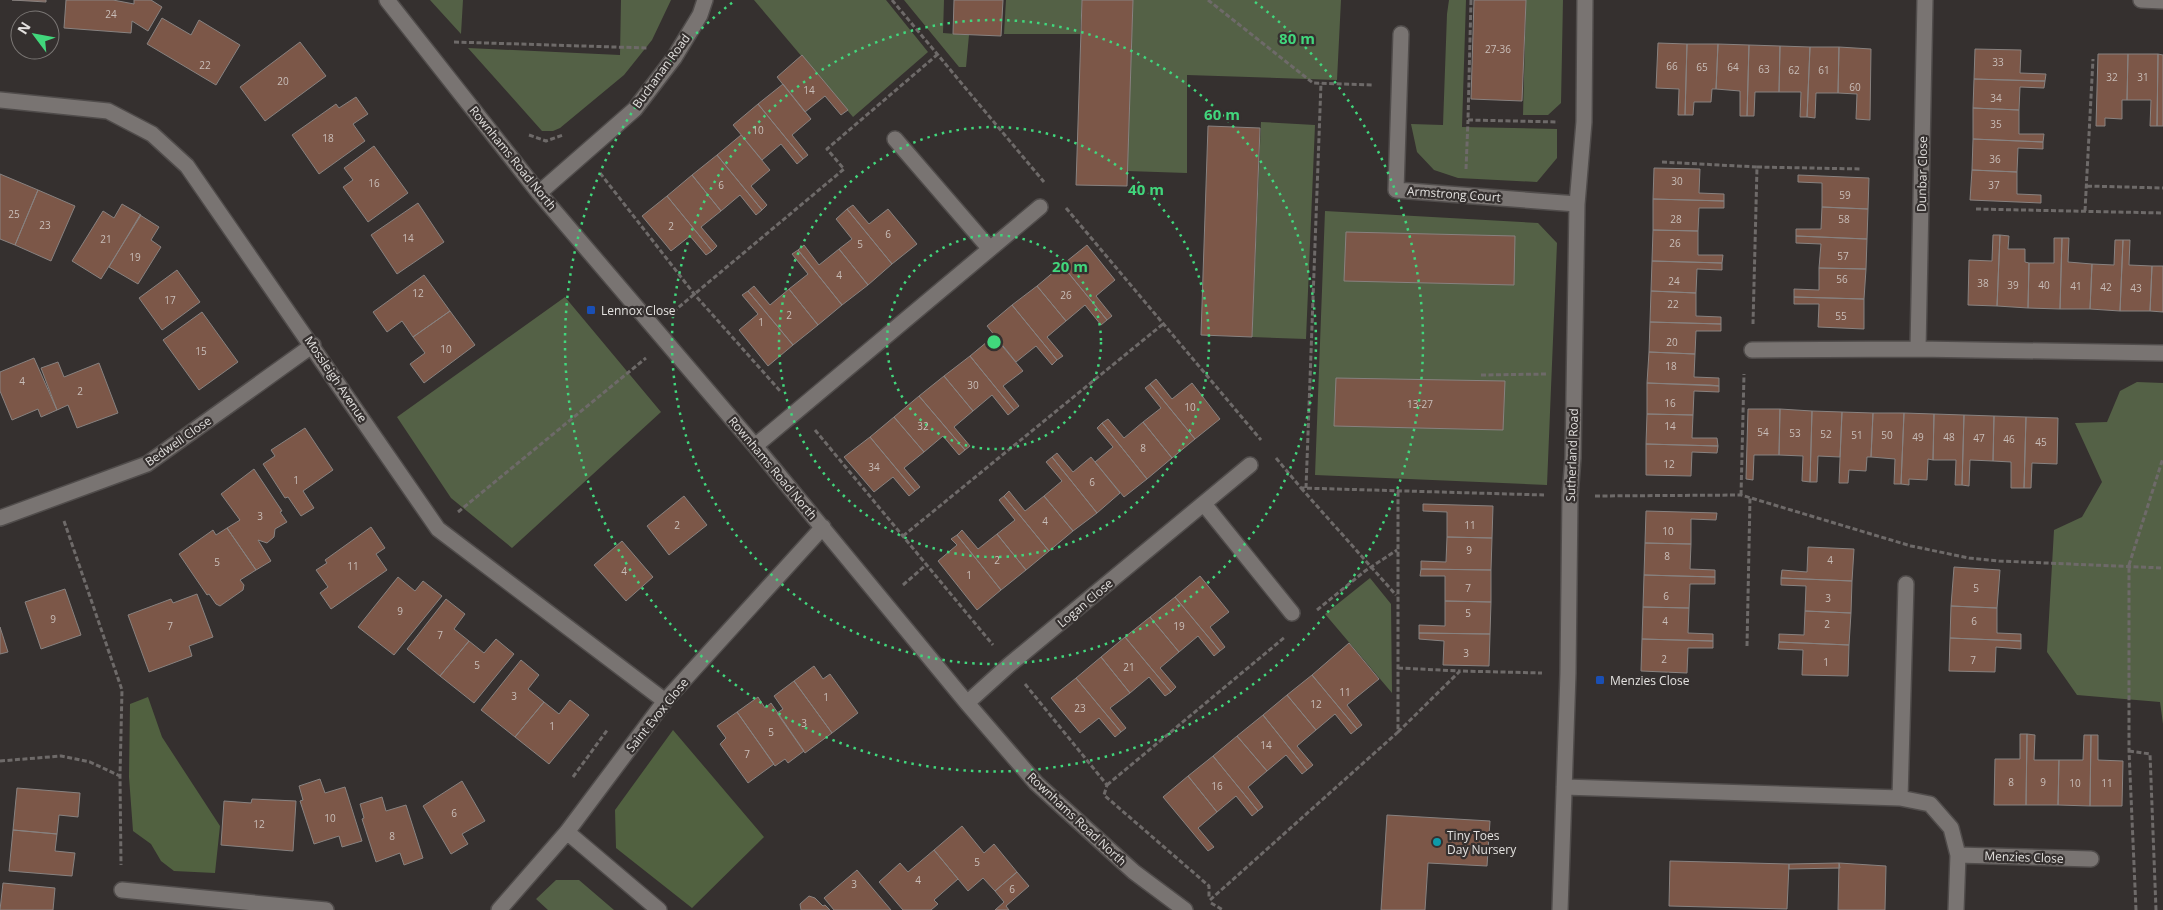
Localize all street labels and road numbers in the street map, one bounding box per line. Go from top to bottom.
street label: Buchanan Road [628,30,694,112]
street label: Rownhams Road North [466,102,560,214]
street label: Dunbar Close [1913,136,1931,212]
street label: Armstrong Court [1407,182,1501,206]
street label: Mossleigh Avenue [301,332,371,426]
street label: Sutherland Road [1562,408,1582,502]
street label: Bedwell Close [141,412,215,470]
street label: Rownhams Road North [725,413,821,523]
street label: Logan Close [1054,575,1116,631]
street label: Saint Evox Close [622,674,692,756]
street label: Rownhams Road North [1024,769,1130,869]
street label: Menzies Close [1984,847,2064,867]

